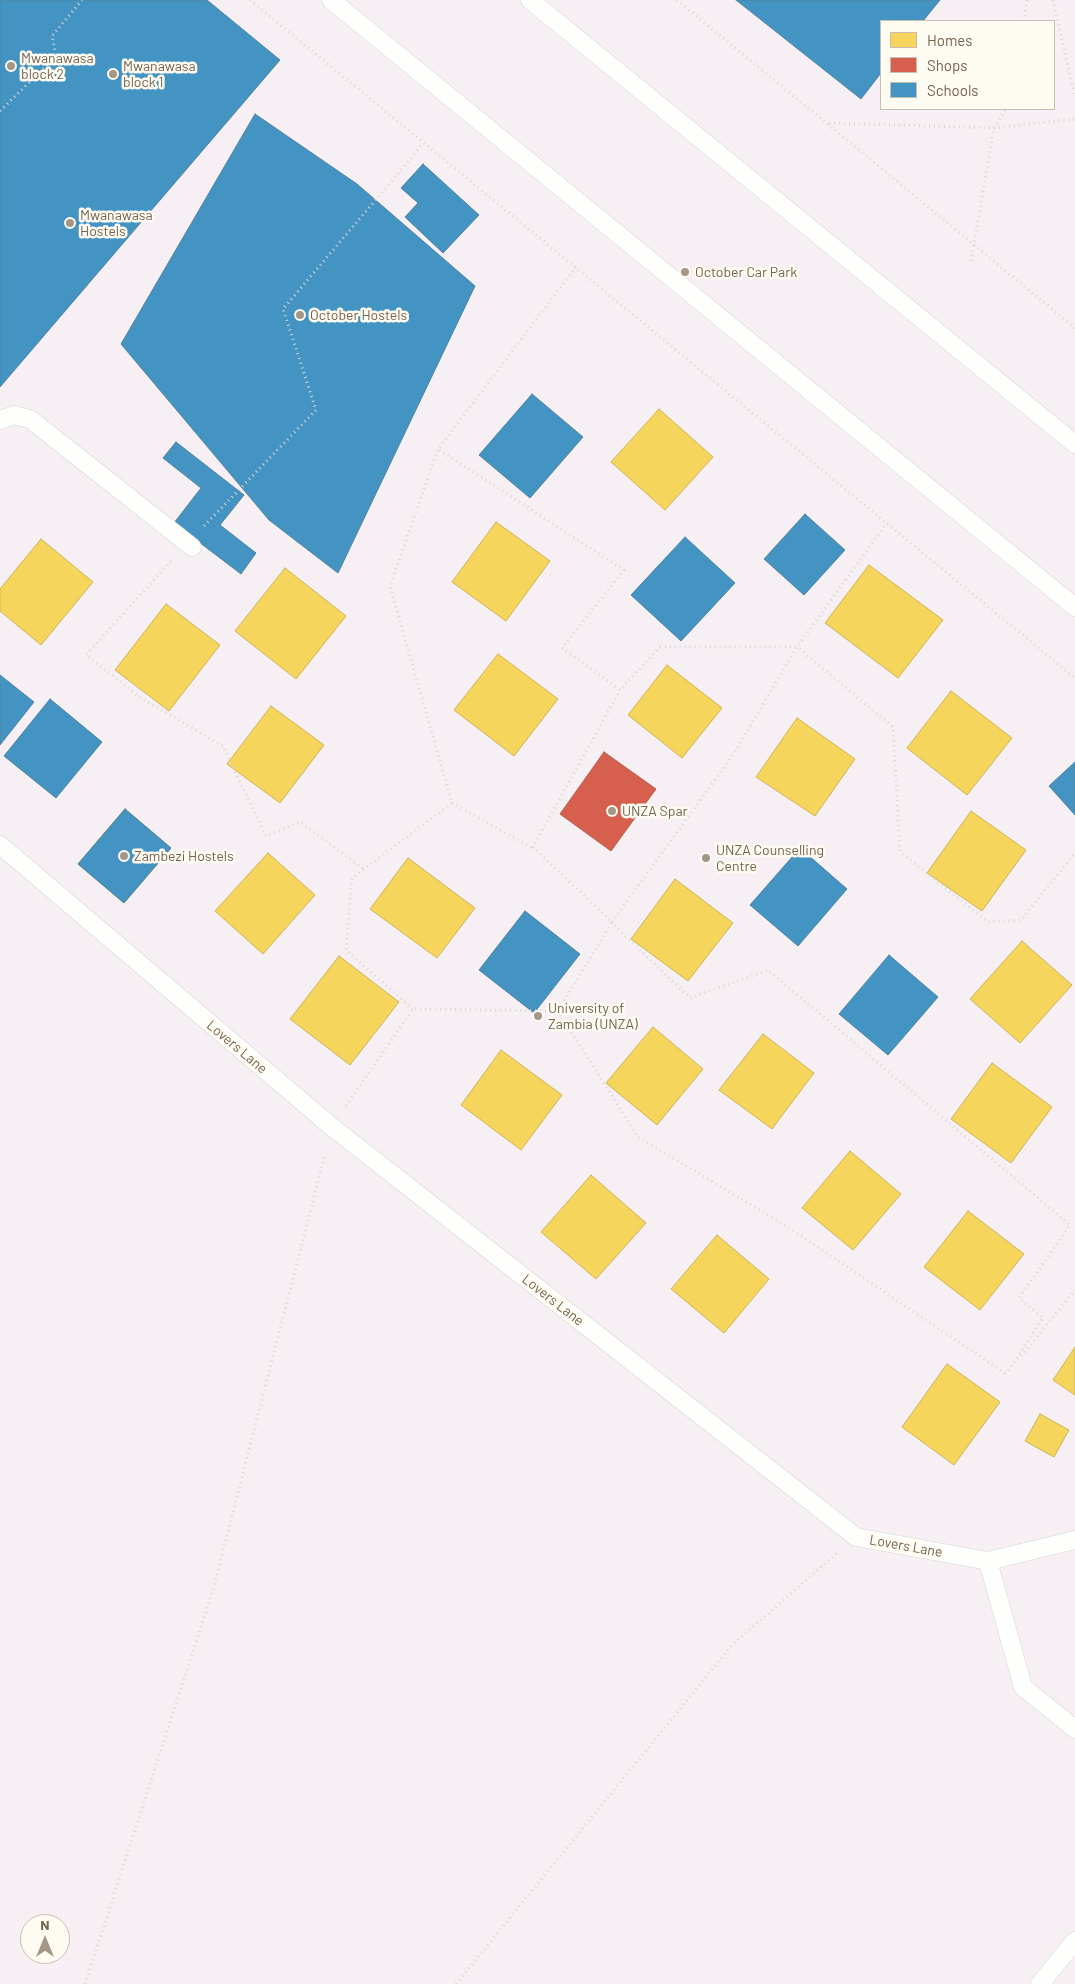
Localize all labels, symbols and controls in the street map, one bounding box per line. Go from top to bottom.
legend [880,20,1055,110]
text: Homes [927,31,972,49]
place label: Mwanawasa block 2 [21,50,94,82]
text: Shops [927,56,967,74]
place label: Mwanawasa block 1 [123,58,196,90]
marker: Mwanawasa block 2 [5,60,17,72]
marker: Mwanawasa block 1 [107,68,119,80]
text: Schools [927,81,979,99]
place label: Mwanawasa Hostels [80,207,153,240]
marker: Mwanawasa Hostels [64,217,76,229]
place label: October Car Park [695,264,797,280]
marker: October Car Park [679,266,691,278]
place label: October Hostels [310,307,407,323]
marker: October Hostels [294,309,306,321]
place label: UNZA Spar [622,803,688,819]
marker: UNZA Spar [606,805,618,817]
place label: UNZA Counselling Centre [716,842,824,874]
place label: Zambezi Hostels [134,848,234,864]
marker: Zambezi Hostels [118,850,130,862]
marker: UNZA Counselling Centre [700,852,712,864]
place label: University of Zambia (UNZA) [548,1000,638,1032]
marker: University of Zambia (UNZA) [532,1010,544,1022]
street label: Lovers Lane [203,1017,271,1077]
street label: Lovers Lane [519,1271,587,1329]
street label: Lovers Lane [868,1531,944,1561]
north arrow [20,1914,70,1964]
text: N [40,1916,50,1933]

